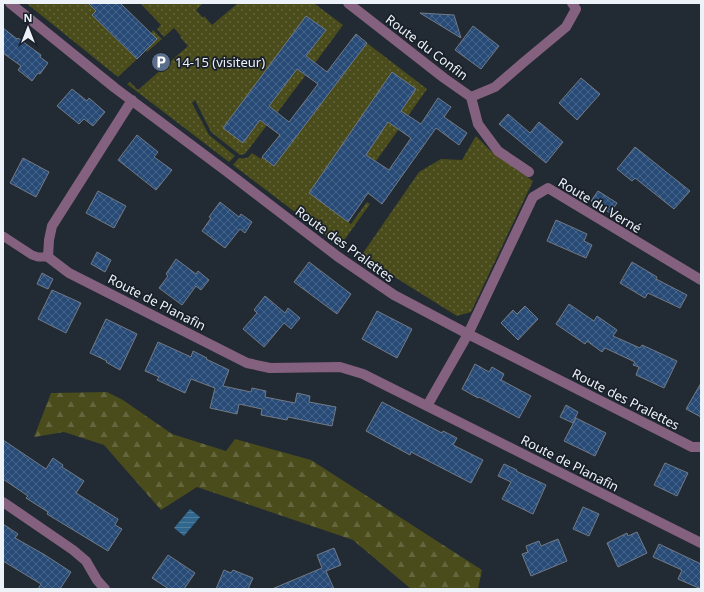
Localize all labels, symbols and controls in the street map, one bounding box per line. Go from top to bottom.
north arrow [8,8,48,48]
text: N [24,10,32,25]
street label: Route du Confin [382,10,472,84]
parking icon: 14-15 (visiteur) [150,51,172,73]
place label: 14-15 (visiteur) [175,53,265,71]
street label: Route du Verné [555,173,645,237]
street label: Route des Pralettes [292,202,398,286]
street label: Route de Planafin [105,270,209,334]
street label: Route des Pralettes [569,364,683,434]
street label: Route de Planafin [518,431,622,495]

